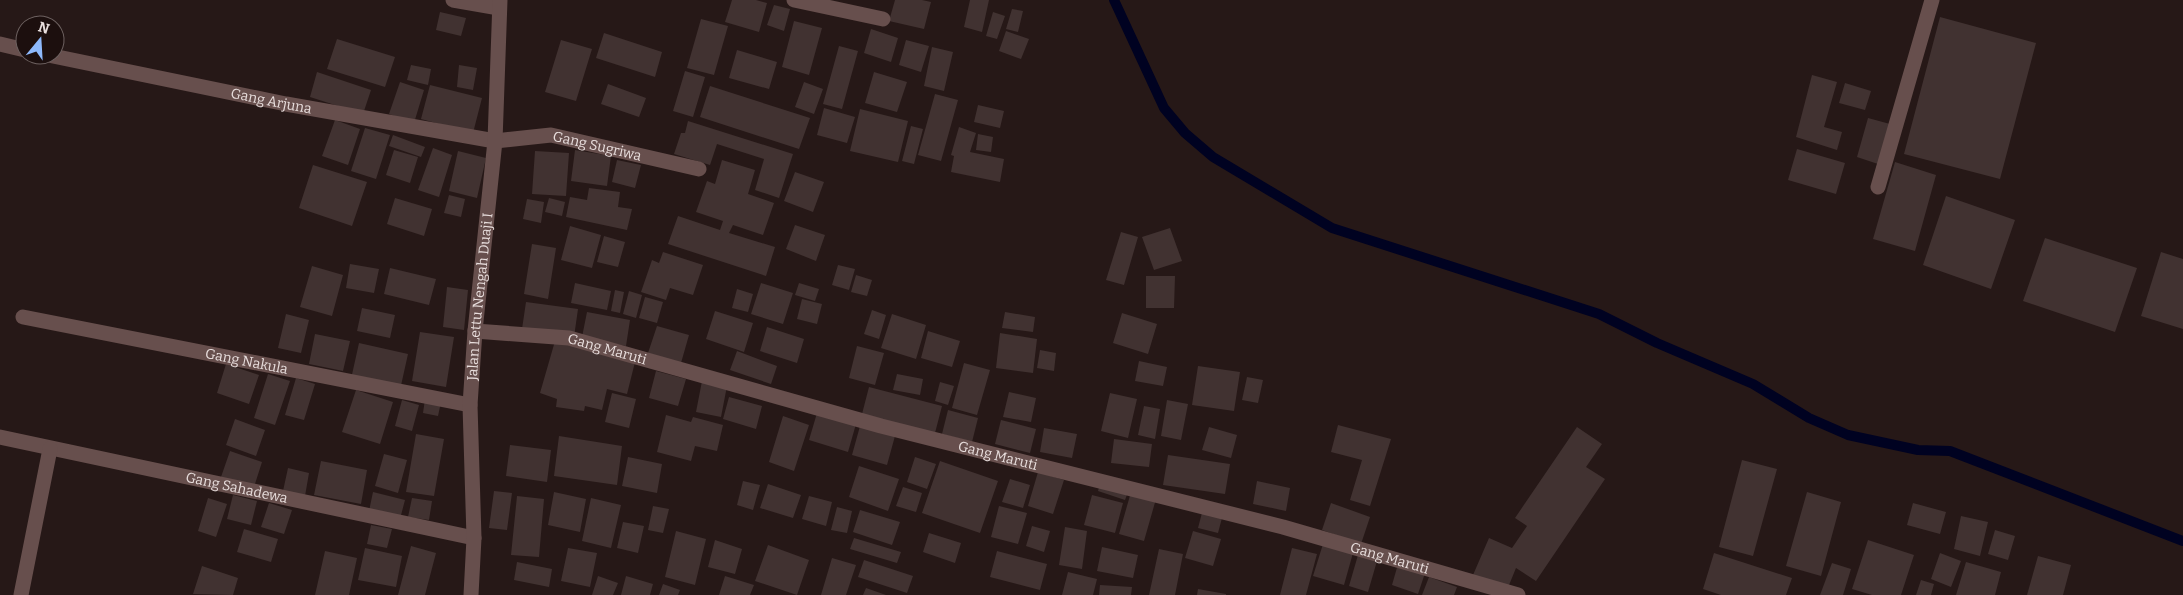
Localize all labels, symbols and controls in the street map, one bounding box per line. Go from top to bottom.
north arrow [15,15,65,65]
text: N [36,18,52,38]
street label: Gang Arjuna [229,84,314,117]
street label: Gang Sugriwa [551,127,643,164]
street label: Jalan Lettu Nengah Duaji I [463,212,496,382]
street label: Gang Maruti [566,330,649,368]
street label: Gang Nakula [204,345,290,378]
street label: Gang Maruti [956,437,1039,474]
street label: Gang Sahadewa [184,468,290,507]
street label: Gang Maruti [1348,538,1431,577]

